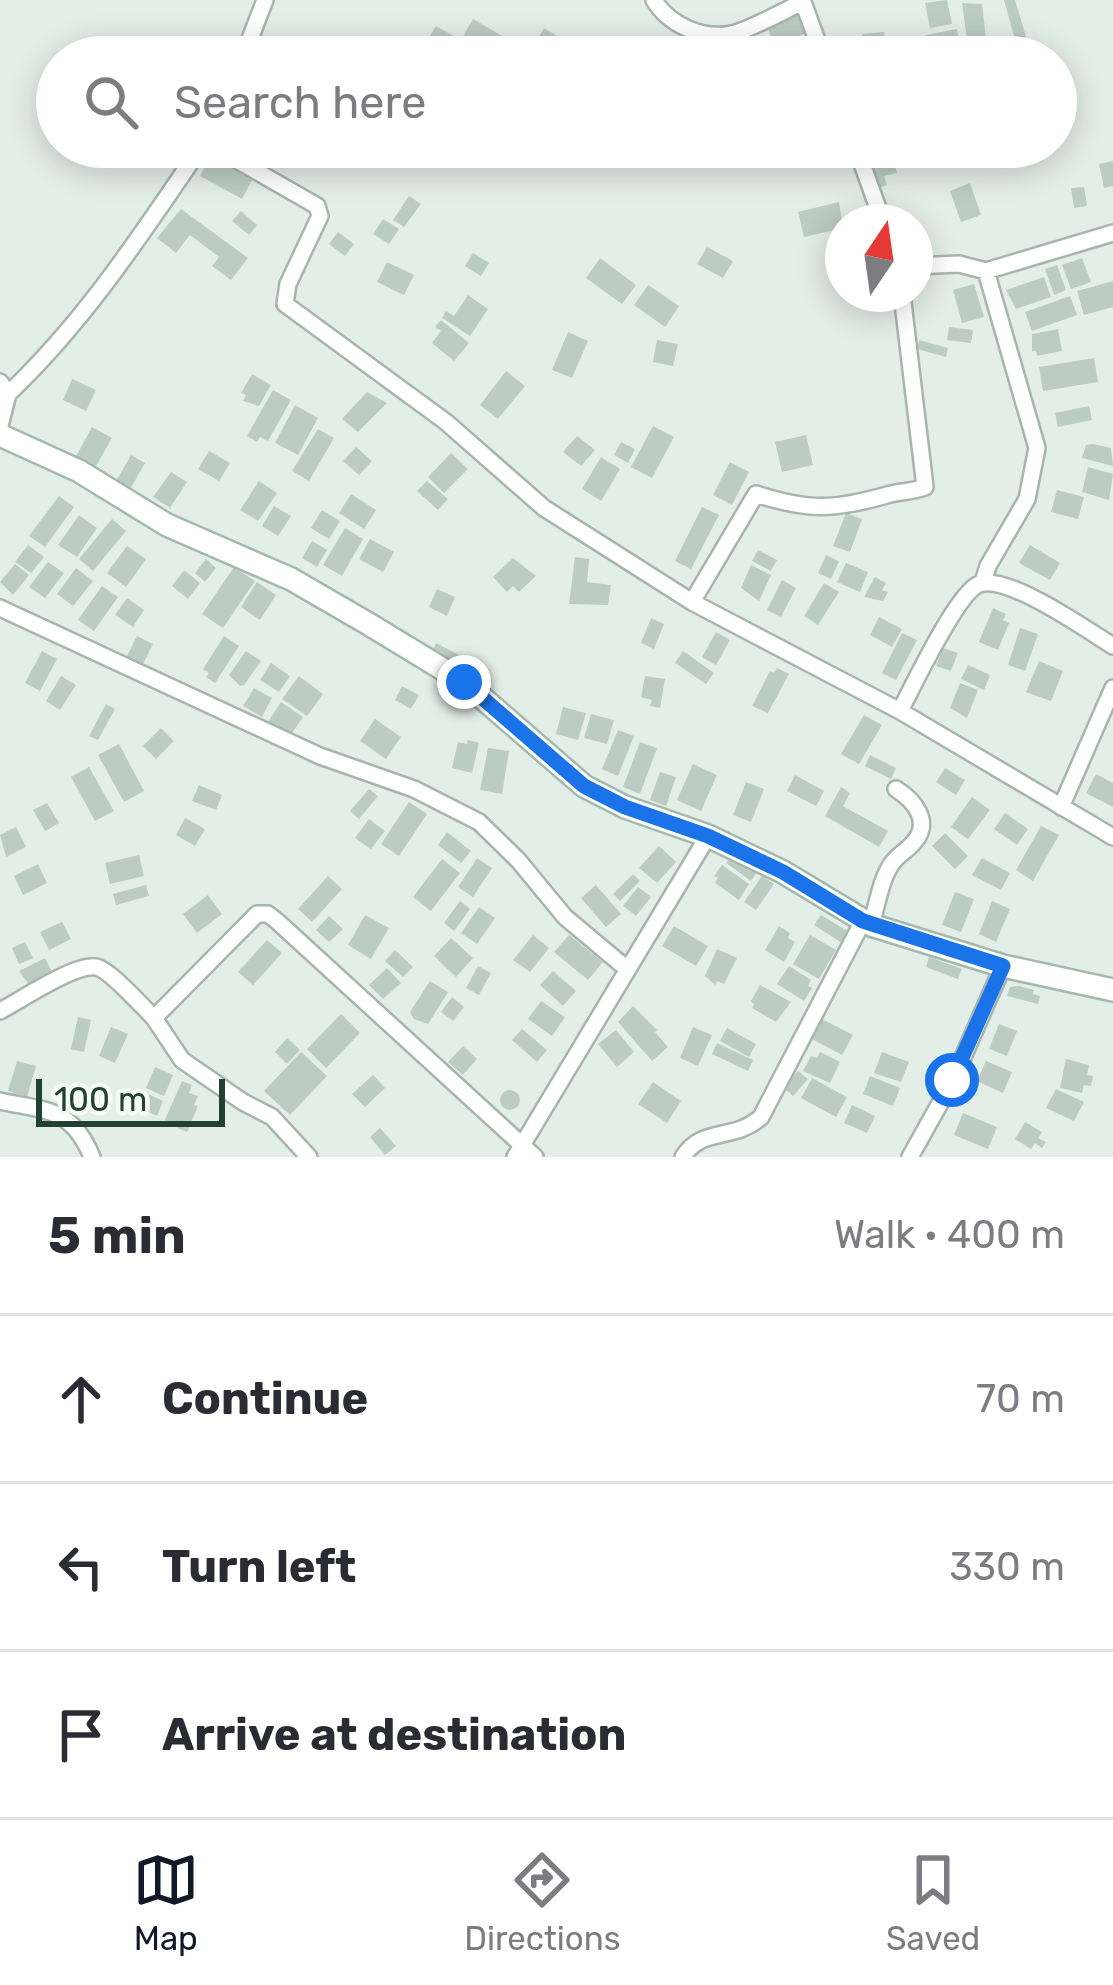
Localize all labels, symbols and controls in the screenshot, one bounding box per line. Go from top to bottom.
search box [36,36,1077,168]
icon: search [78,69,144,135]
text: Search here [174,76,426,129]
north arrow [825,204,933,312]
route end [437,655,491,709]
route start [925,1053,979,1107]
scale bar [36,1073,225,1126]
text: 100 m [54,1080,147,1119]
text: 5 min [48,1205,186,1266]
text: Walk · 400 m [834,1212,1065,1258]
icon: ahead [48,1366,114,1432]
text: Continue [162,1372,368,1425]
text: 70 m [976,1376,1065,1422]
icon: left [48,1534,114,1600]
text: Turn left [162,1540,356,1593]
text: 330 m [949,1544,1065,1590]
icon: arrive [48,1702,114,1768]
text: Arrive at destination [162,1708,627,1761]
tab: Map [133,1847,199,1958]
tab: Directions [464,1847,621,1958]
tab: Saved [886,1847,980,1958]

